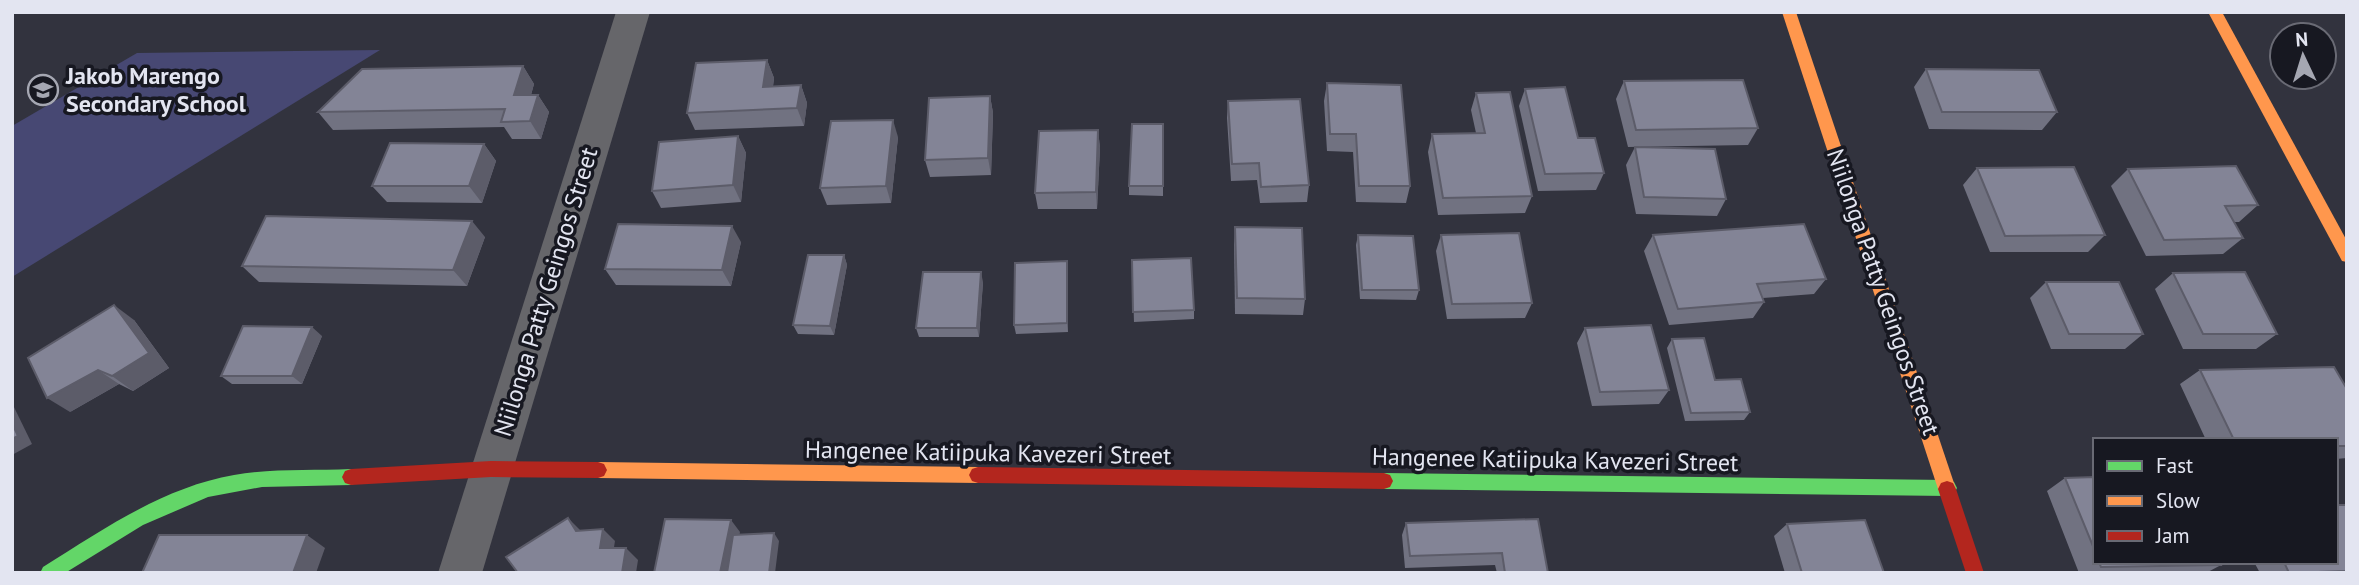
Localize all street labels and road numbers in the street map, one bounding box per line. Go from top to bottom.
street label: Niilonga Patty Geingos Street [487,144,604,440]
street label: Niilonga Patty Geingos Street [1820,145,1947,439]
street label: Hangenee Katiipuka Kavezeri Street [805,434,1171,471]
street label: Hangenee Katiipuka Kavezeri Street [1372,441,1738,478]

